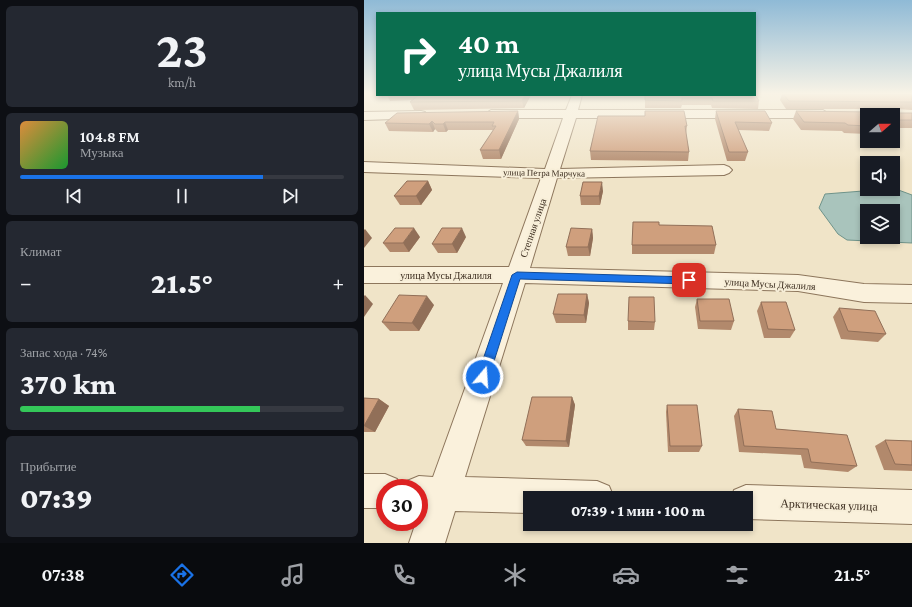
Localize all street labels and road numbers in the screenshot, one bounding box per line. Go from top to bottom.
street label: улица Петра Марчука [503,167,585,179]
street label: Степная улица [518,197,548,259]
street label: улица Мусы Джалиля [400,270,492,281]
street label: улица Мусы Джалиля [724,276,816,292]
street label: Арктическая улица [780,496,879,514]

